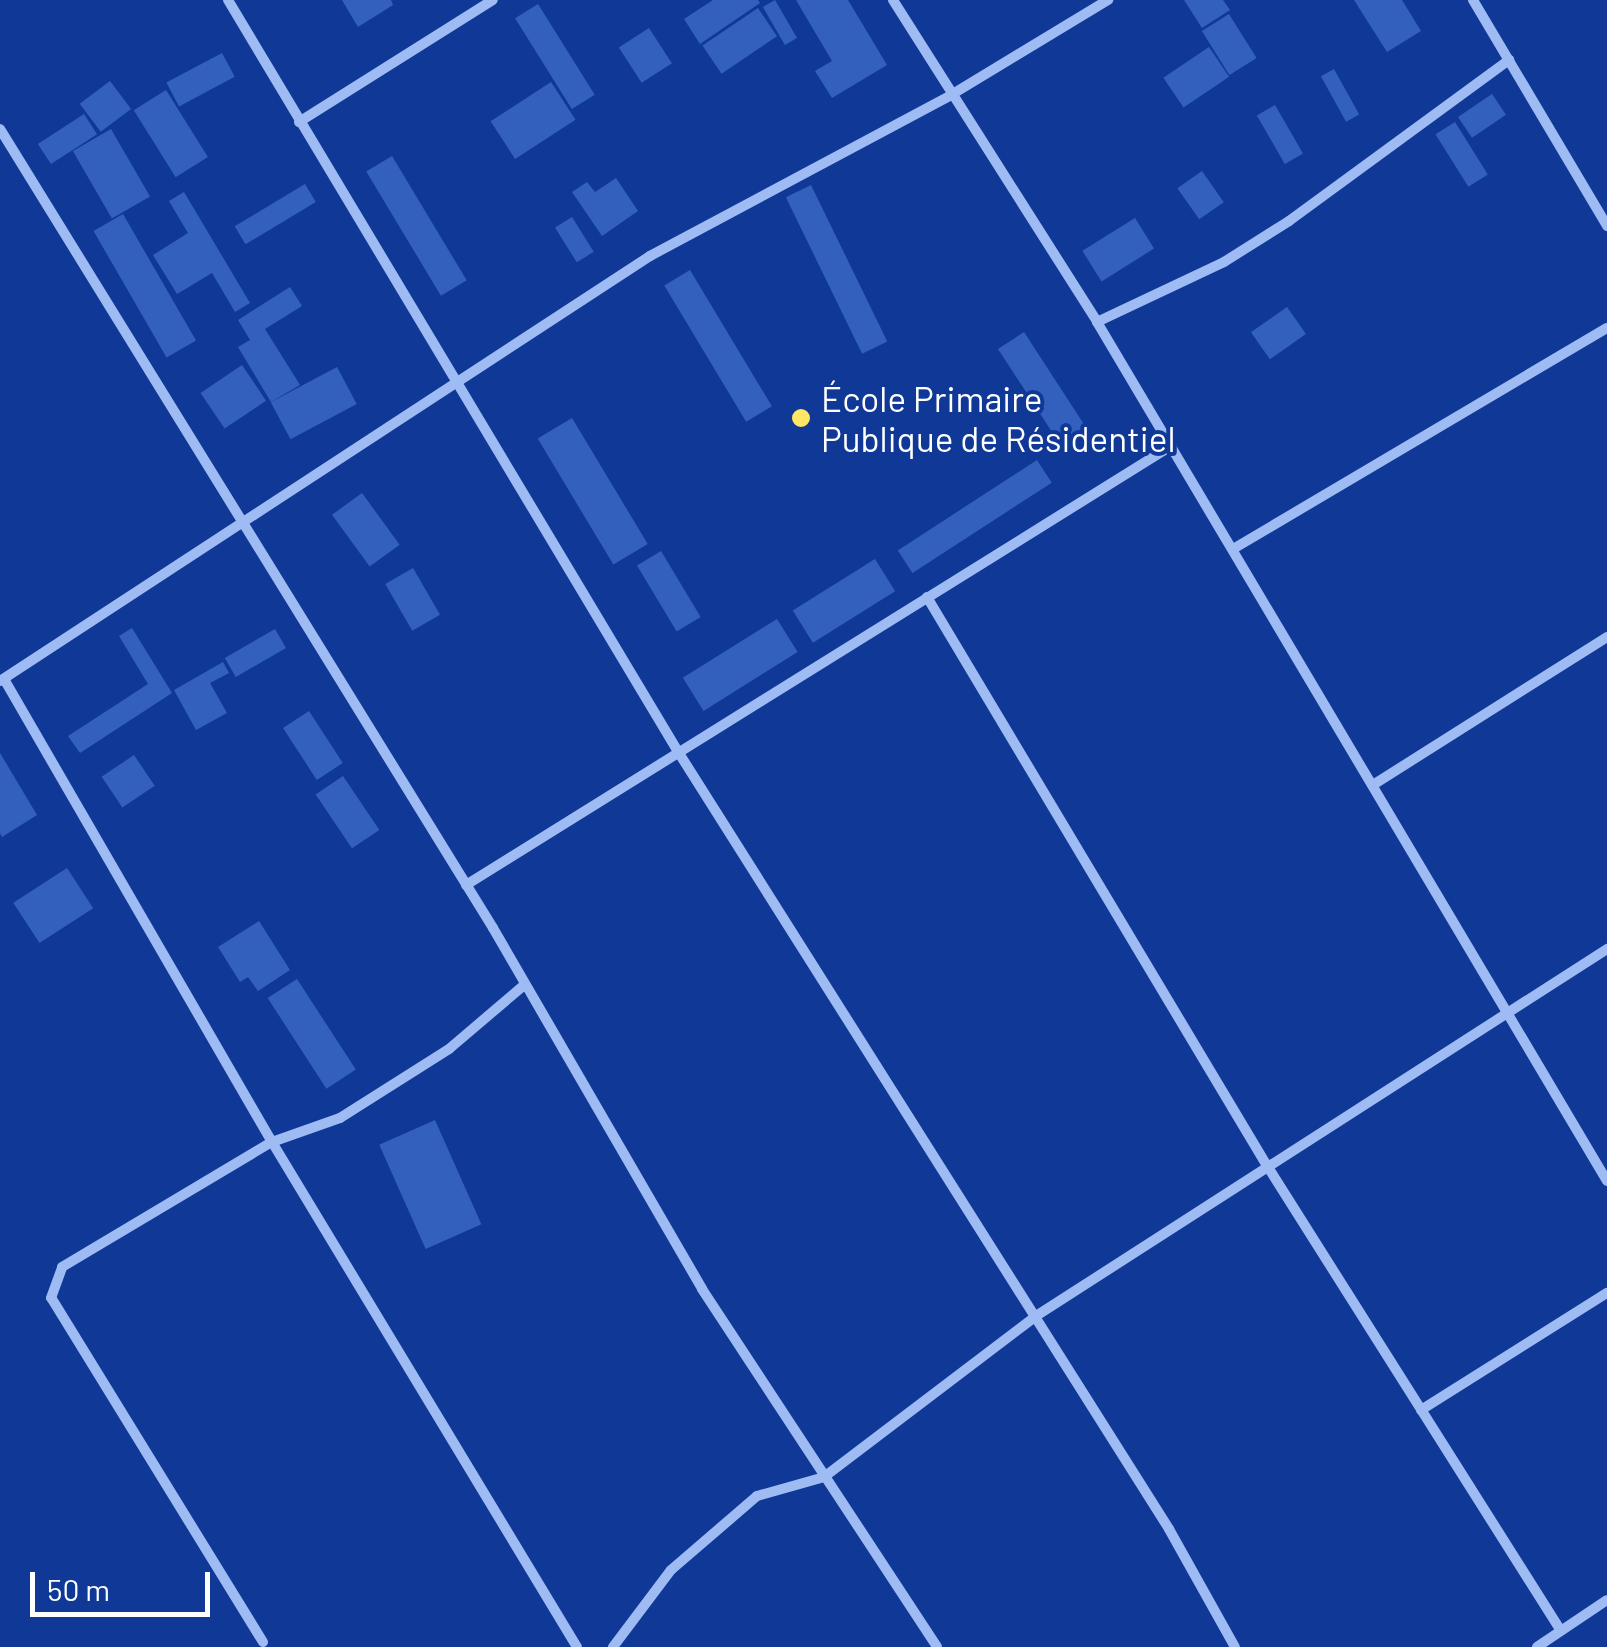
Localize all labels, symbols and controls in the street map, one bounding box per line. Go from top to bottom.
place label: École Primaire Publique de Résidentiel [821,377,1175,459]
marker: École Primaire Publique de Résidentiel [790,407,812,429]
scale bar [35,1552,215,1614]
text: 50 m [47,1571,110,1607]

